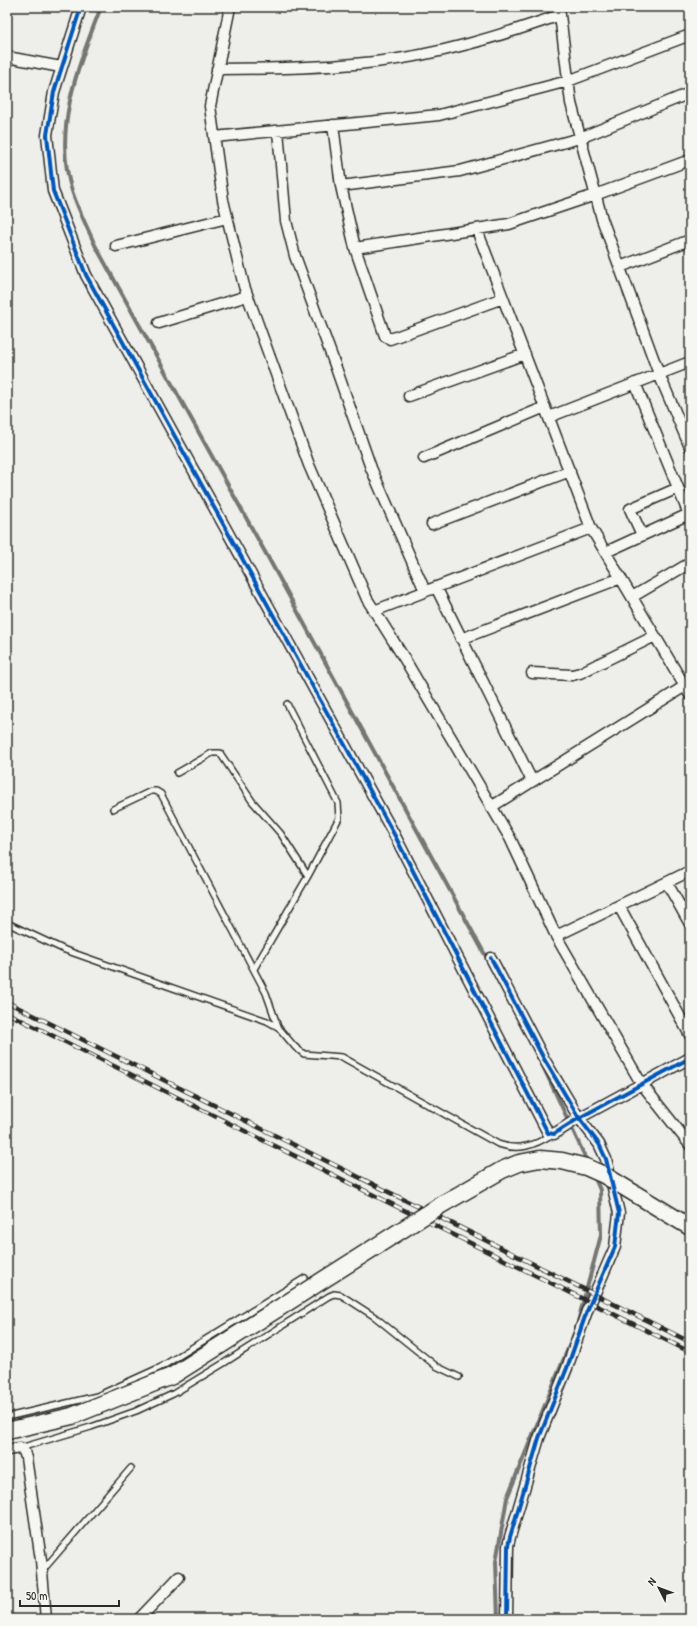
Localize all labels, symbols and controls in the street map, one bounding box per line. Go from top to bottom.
north arrow [639,1568,679,1608]
text: N [644,1574,659,1588]
scale bar [20,1582,119,1608]
text: 50 m [26,1587,47,1604]

